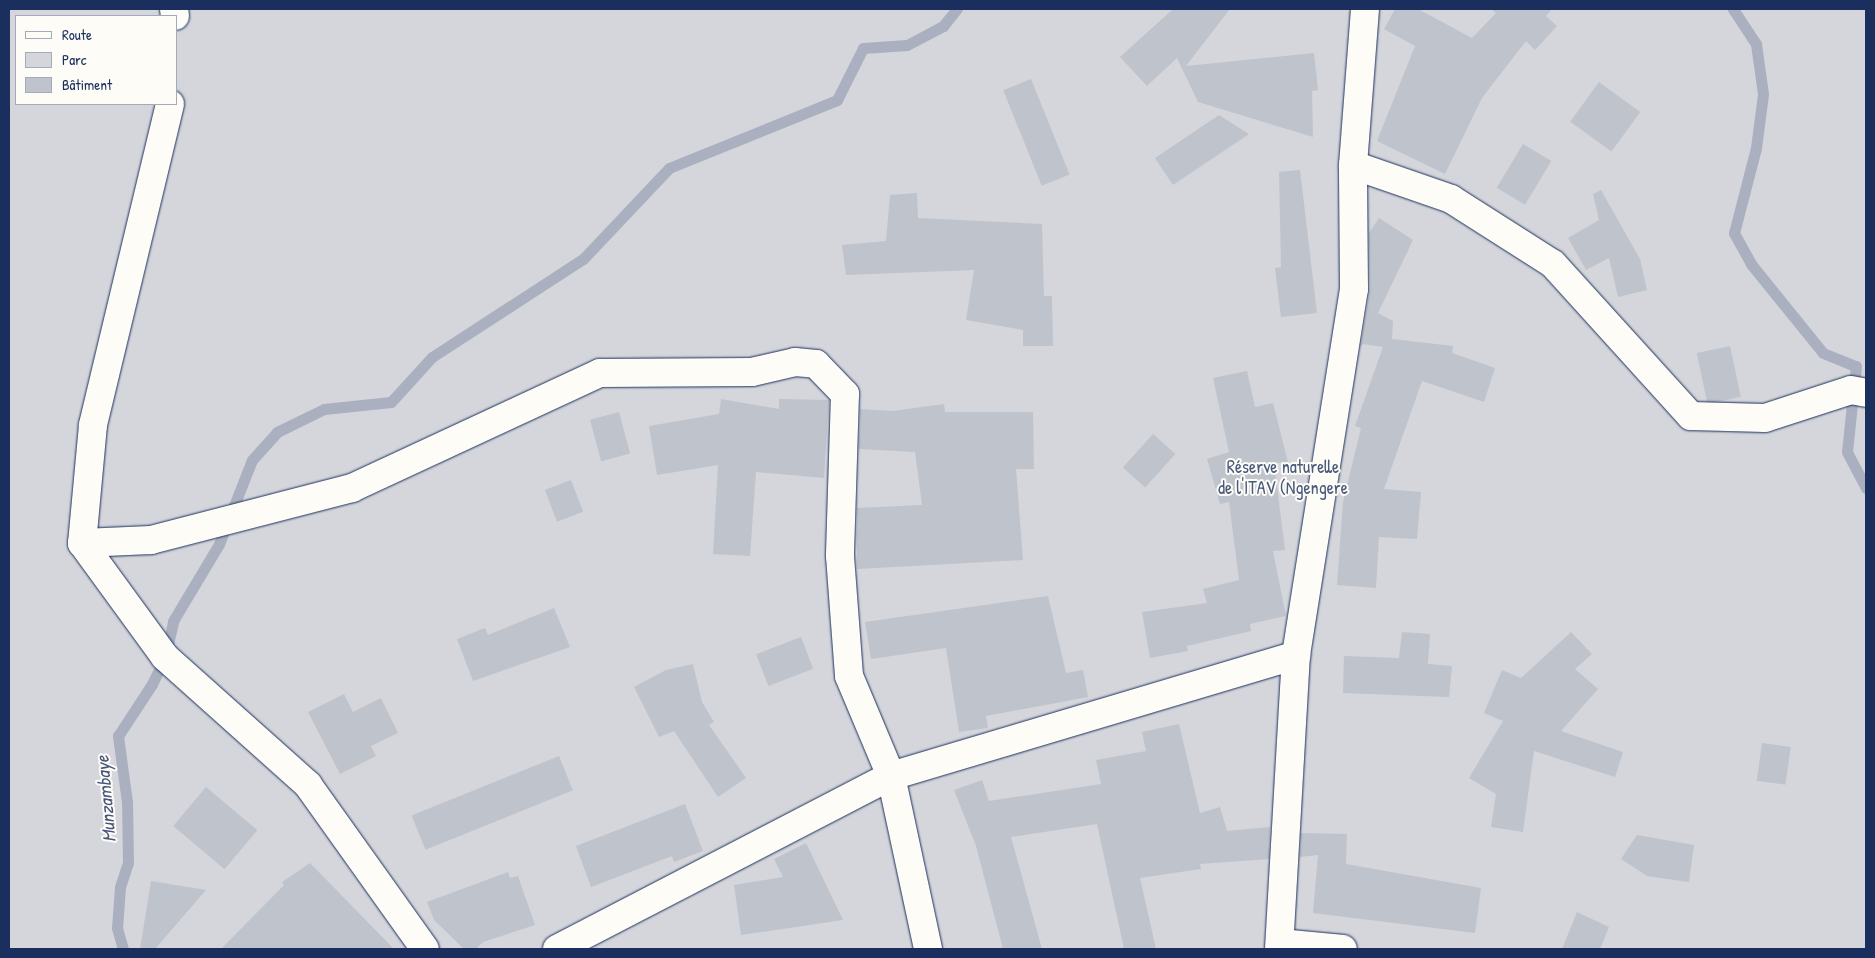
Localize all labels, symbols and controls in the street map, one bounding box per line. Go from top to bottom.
legend [15,15,178,105]
text: Route [62,24,92,45]
text: Parc [62,49,87,70]
text: Bâtiment [62,74,112,95]
park label: Réserve naturelle de l'ITAV (Ngengere [1218,457,1348,499]
water label: Munzambaye [91,755,121,843]

